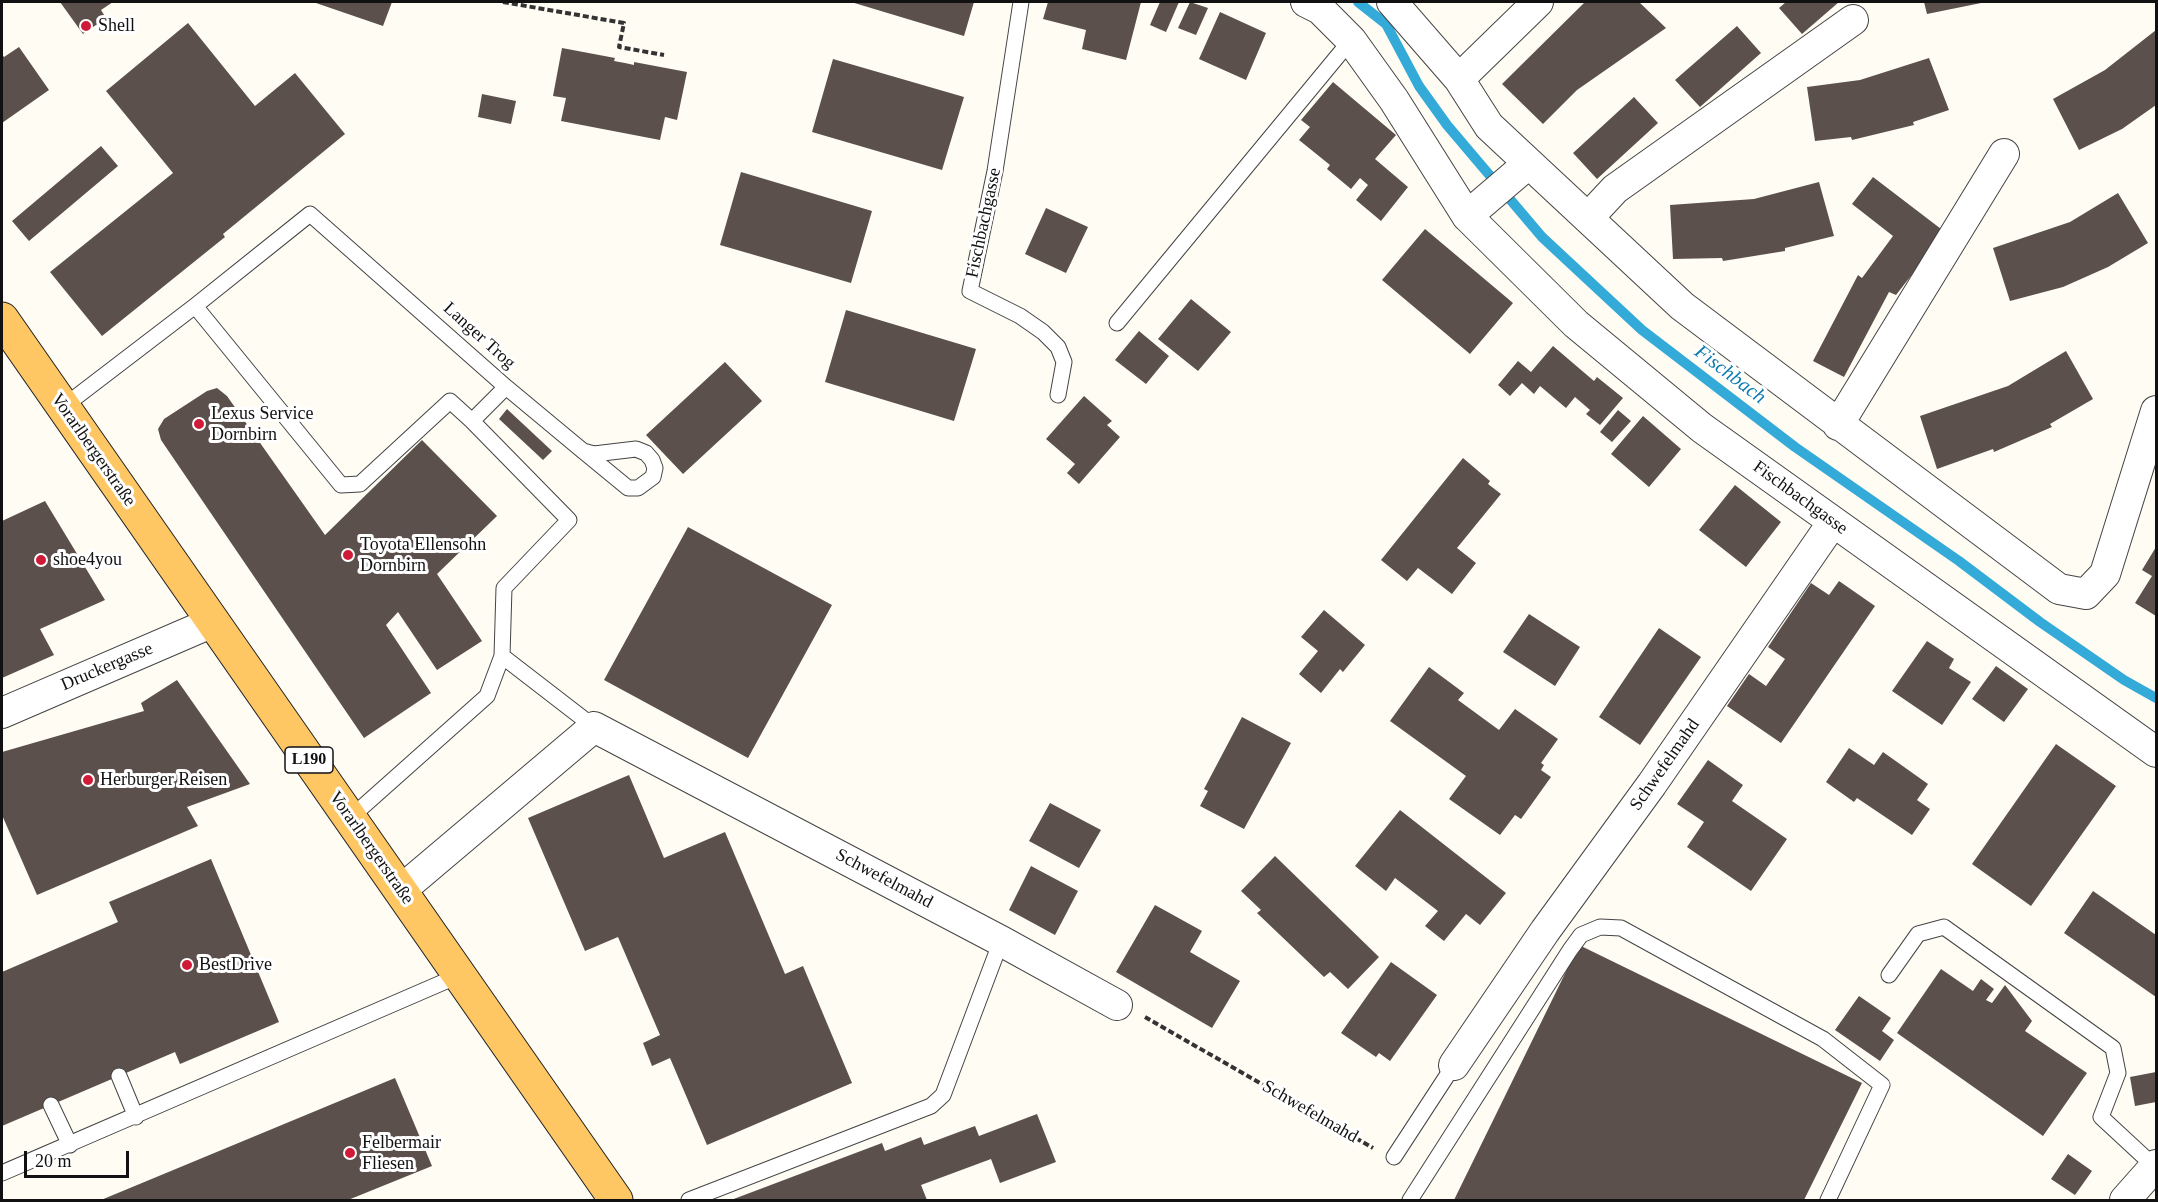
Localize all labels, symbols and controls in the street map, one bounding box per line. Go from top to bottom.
place label: Shell [98,15,135,37]
marker: Shell [79,19,93,33]
street label: Fischbachgasse [962,166,1006,280]
street label: Langer Trog [438,298,520,374]
water label: Fischbach [1690,340,1770,410]
street label: Vorarlbergerstraße [46,389,140,511]
place label: Lexus Service Dornbirn [211,403,313,446]
marker: Lexus Service Dornbirn [192,417,206,431]
street label: Fischbachgasse [1748,456,1852,540]
place label: Toyota Ellensohn Dornbirn [360,534,486,576]
marker: Toyota Ellensohn Dornbirn [341,548,355,562]
place label: shoe4you [53,549,122,571]
marker: shoe4you [34,553,48,567]
street label: Druckergasse [58,638,156,696]
street label: Schwefelmahd [1625,715,1705,815]
road number: L190 [285,747,333,773]
place label: Herburger Reisen [100,769,227,791]
marker: Herburger Reisen [81,773,95,787]
street label: Vorarlbergerstraße [324,787,418,909]
street label: Schwefelmahd [832,844,936,914]
place label: BestDrive [199,954,272,976]
marker: BestDrive [180,958,194,972]
street label: Schwefelmahd [1258,1076,1362,1148]
place label: Felbermair Fliesen [362,1132,441,1174]
scale bar [27,1139,132,1177]
marker: Felbermair Fliesen [343,1146,357,1160]
text: 20 m [35,1151,72,1171]

